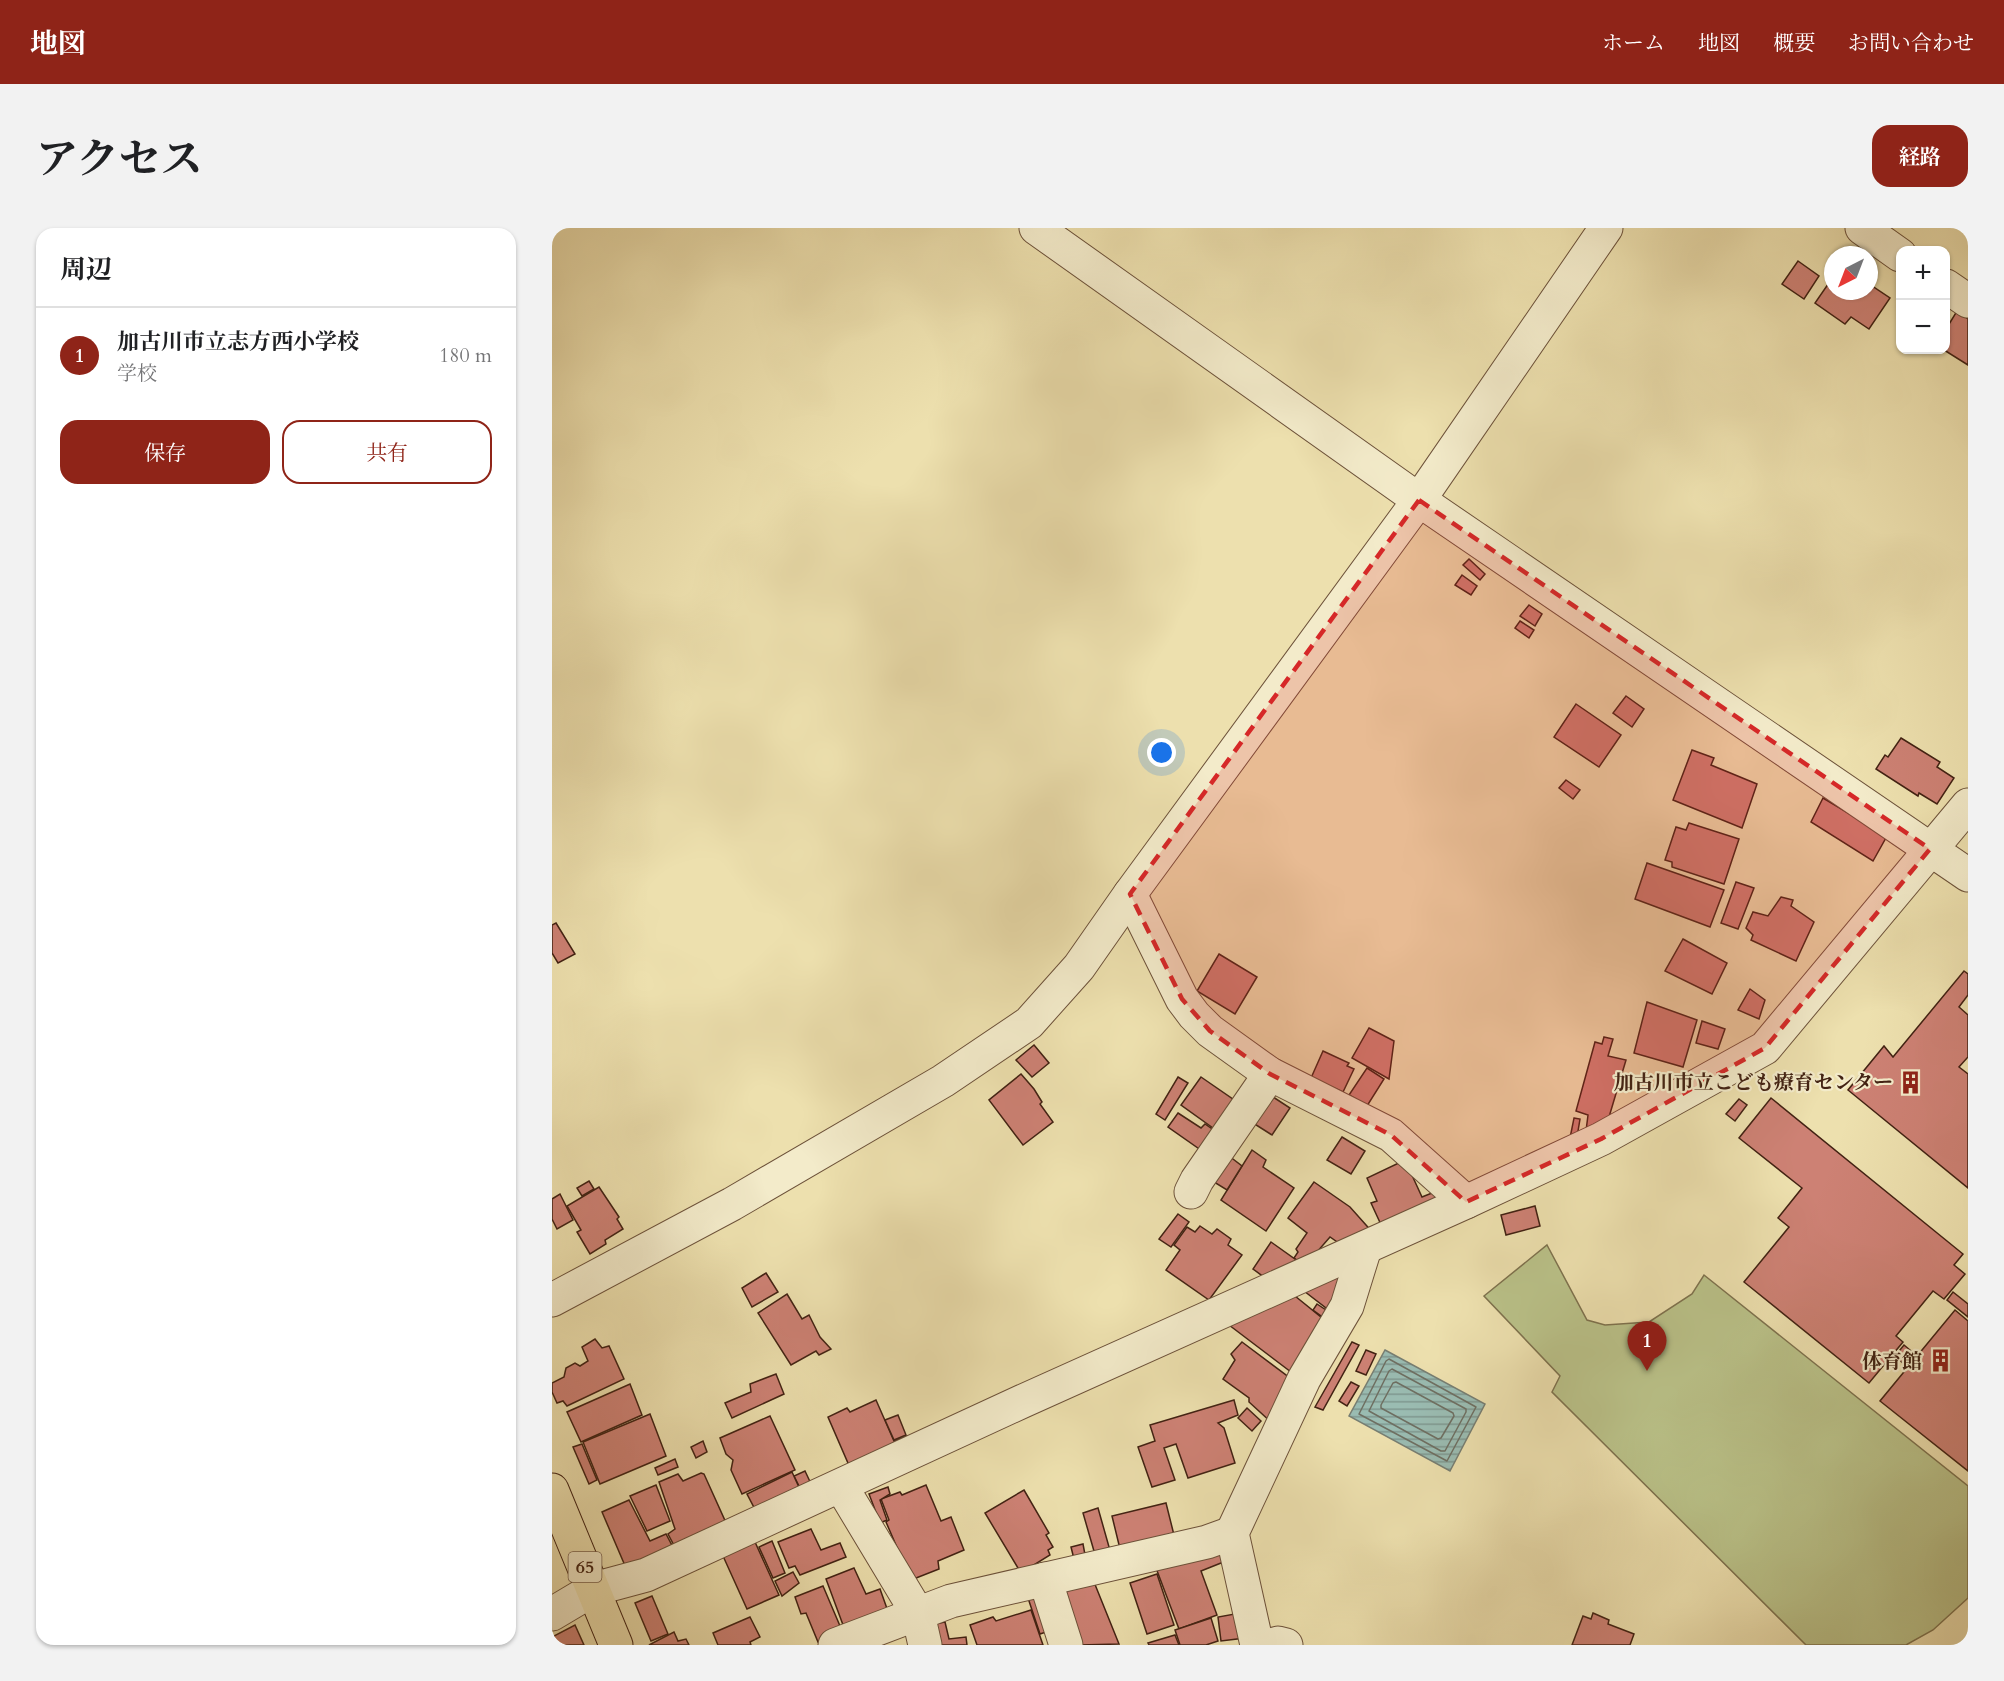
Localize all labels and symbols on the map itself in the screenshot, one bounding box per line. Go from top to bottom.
north arrow [1824,246,1878,300]
your location [1147,738,1176,767]
place label: 加古川市立こども療育センター [1614,1069,1893,1096]
building icon: 加古川市立こども療育センター [1898,1069,1924,1095]
pin: 1 [1628,1322,1666,1371]
place label: 体育館 [1862,1348,1922,1375]
building icon: 体育館 [1927,1348,1953,1374]
road number: 65 [568,1552,602,1582]

